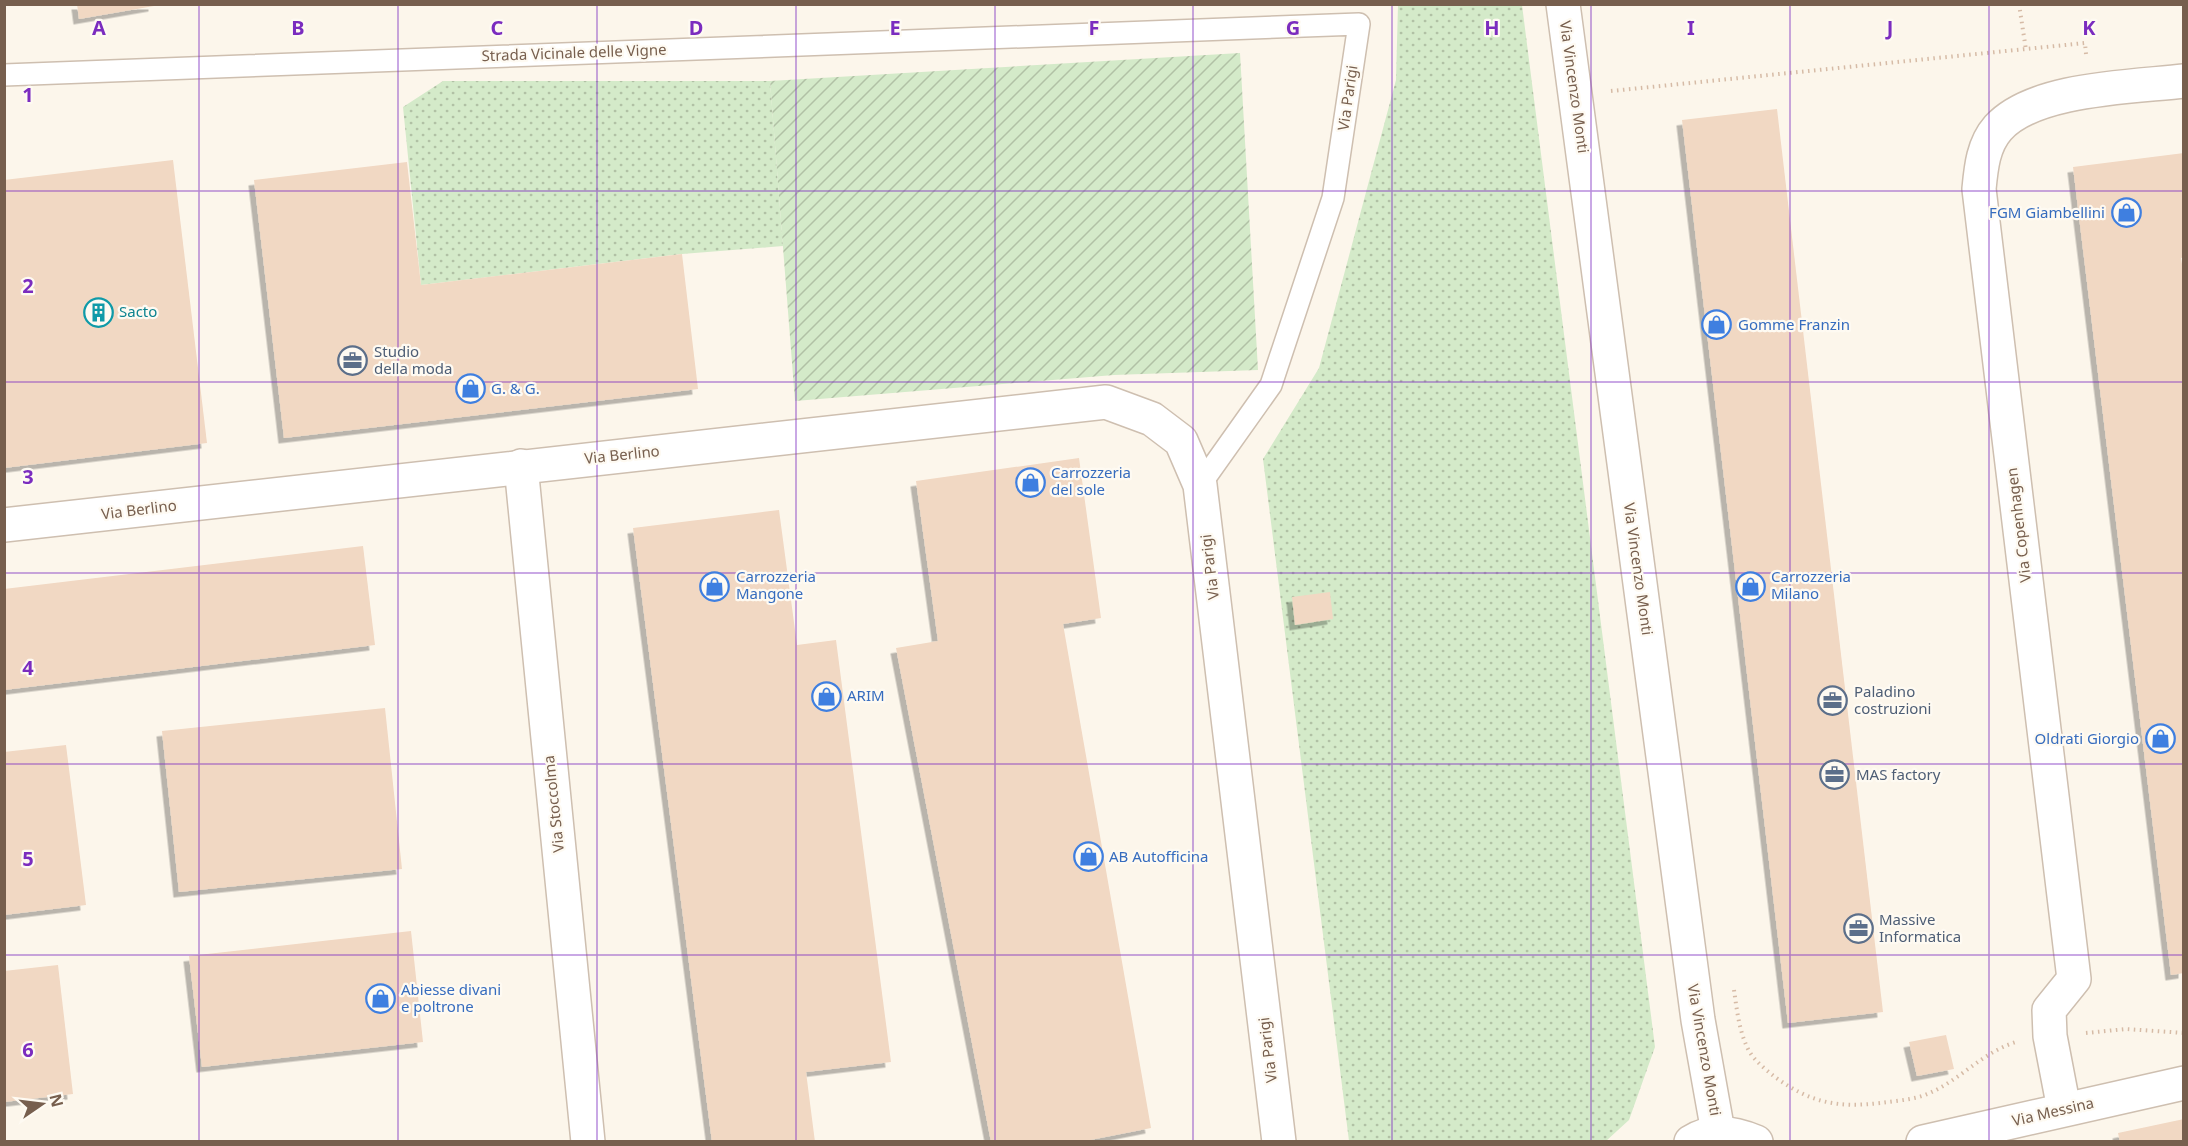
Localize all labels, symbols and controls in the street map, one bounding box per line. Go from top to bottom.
text: A [92,14,106,41]
text: B [291,14,305,41]
text: C [491,14,504,41]
text: D [689,14,703,41]
text: E [889,14,901,41]
text: F [1089,14,1099,41]
text: G [1286,14,1300,41]
text: H [1484,14,1500,41]
text: I [1687,14,1695,41]
text: J [1885,14,1893,41]
text: K [2082,14,2096,41]
street label: Via Vincenzo Monti [1556,19,1594,154]
street label: Strada Vicinale delle Vigne [481,39,667,65]
street label: Via Parigi [1333,64,1361,132]
text: 1 [22,81,34,108]
shop icon: FGM Giambellini [2110,197,2142,229]
place label: FGM Giambellini [1989,202,2105,222]
text: 2 [22,272,34,299]
building icon: Sacto [82,296,114,328]
place label: Sacto [119,301,157,321]
shop icon: Gomme Franzin [1701,309,1733,341]
place label: Gomme Franzin [1738,314,1850,334]
place label: Studio della moda [374,341,452,378]
office icon: Studio della moda [337,345,369,377]
shop icon: G. & G. [454,373,486,405]
place label: G. & G. [491,378,540,398]
street label: Via Berlino [583,440,661,468]
place label: Carrozzeria del sole [1051,462,1131,499]
text: 3 [22,463,34,490]
shop icon: Carrozzeria del sole [1014,466,1046,498]
street label: Via Copenhagen [2001,467,2035,584]
street label: Via Berlino [100,494,178,524]
street label: Via Vincenzo Monti [1620,501,1658,636]
street label: Via Parigi [1195,533,1223,601]
place label: Carrozzeria Mangone [736,566,816,603]
place label: Carrozzeria Milano [1771,566,1851,603]
shop icon: Carrozzeria Mangone [699,570,731,602]
shop icon: Carrozzeria Milano [1734,570,1766,602]
text: 4 [22,654,34,681]
shop icon: ARIM [810,680,842,712]
place label: Paladino costruzioni [1854,681,1931,718]
place label: ARIM [847,685,885,705]
office icon: Paladino costruzioni [1817,685,1849,717]
shop icon: Oldrati Giorgio [2144,723,2176,755]
place label: Oldrati Giorgio [2035,728,2139,748]
street label: Via Stoccolma [538,754,568,854]
office icon: MAS factory [1819,759,1851,791]
place label: MAS factory [1856,764,1941,784]
shop icon: AB Autofficina [1072,841,1104,873]
text: 5 [22,845,34,872]
place label: AB Autofficina [1109,846,1209,866]
place label: Massive Informatica [1879,909,1961,946]
office icon: Massive Informatica [1842,913,1874,945]
place label: Abiesse divani e poltrone [401,979,501,1016]
street label: Via Vincenzo Monti [1684,982,1726,1117]
shop icon: Abiesse divani e poltrone [364,983,396,1015]
street label: Via Parigi [1253,1016,1281,1084]
text: 6 [22,1036,34,1063]
north arrow [12,1074,72,1134]
text: N [44,1091,69,1109]
street label: Via Messina [2010,1092,2096,1130]

